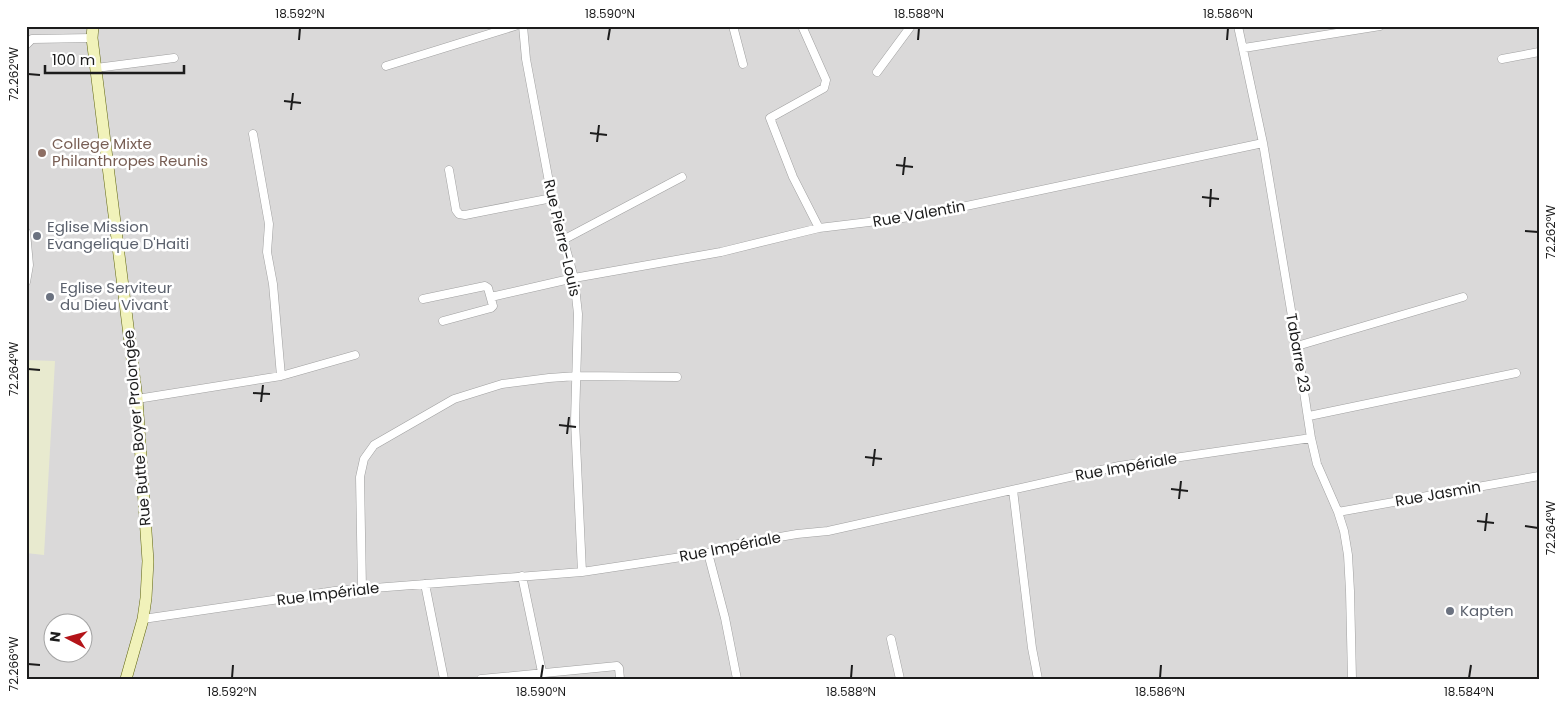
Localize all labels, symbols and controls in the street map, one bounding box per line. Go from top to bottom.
text: 18.592°N [275,5,325,22]
text: 18.590°N [585,5,635,22]
text: 18.588°N [894,5,944,22]
text: 18.586°N [1203,5,1253,22]
scale bar [45,42,184,74]
text: 72.262°W [5,47,22,101]
text: 100 m [52,49,95,70]
place label: College Mixte Philanthropes Reunis [52,133,208,171]
marker: College Mixte Philanthropes Reunis [36,147,48,159]
street label: Rue Pierre-Louis [539,177,586,299]
street label: Rue Valentin [871,195,967,232]
text: 72.262°W [1542,205,1559,259]
place label: Eglise Mission Evangelique D'Haiti [47,216,189,254]
marker: Eglise Mission Evangelique D'Haiti [31,230,43,242]
place label: Eglise Serviteur du Dieu Vivant [60,277,173,315]
marker: Eglise Serviteur du Dieu Vivant [44,291,56,303]
street label: Tabarre 23 [1281,311,1316,394]
street label: Rue Butte Boyer Prolongée [117,329,156,527]
text: 72.264°W [5,341,22,396]
street label: Rue Impériale [1073,447,1178,486]
street label: Rue Jasmin [1393,476,1482,511]
text: 72.264°W [1542,500,1559,555]
street label: Rue Impériale [677,526,782,567]
street label: Rue Impériale [276,577,380,610]
place label: Kapten [1460,600,1514,621]
marker: Kapten [1444,605,1456,617]
north arrow [42,612,92,662]
text: N [45,630,66,643]
text: 72.266°W [5,636,22,691]
text: 18.592°N [207,683,257,700]
text: 18.590°N [516,683,566,700]
text: 18.588°N [826,683,876,700]
text: 18.586°N [1135,683,1185,700]
text: 18.584°N [1444,683,1494,700]

